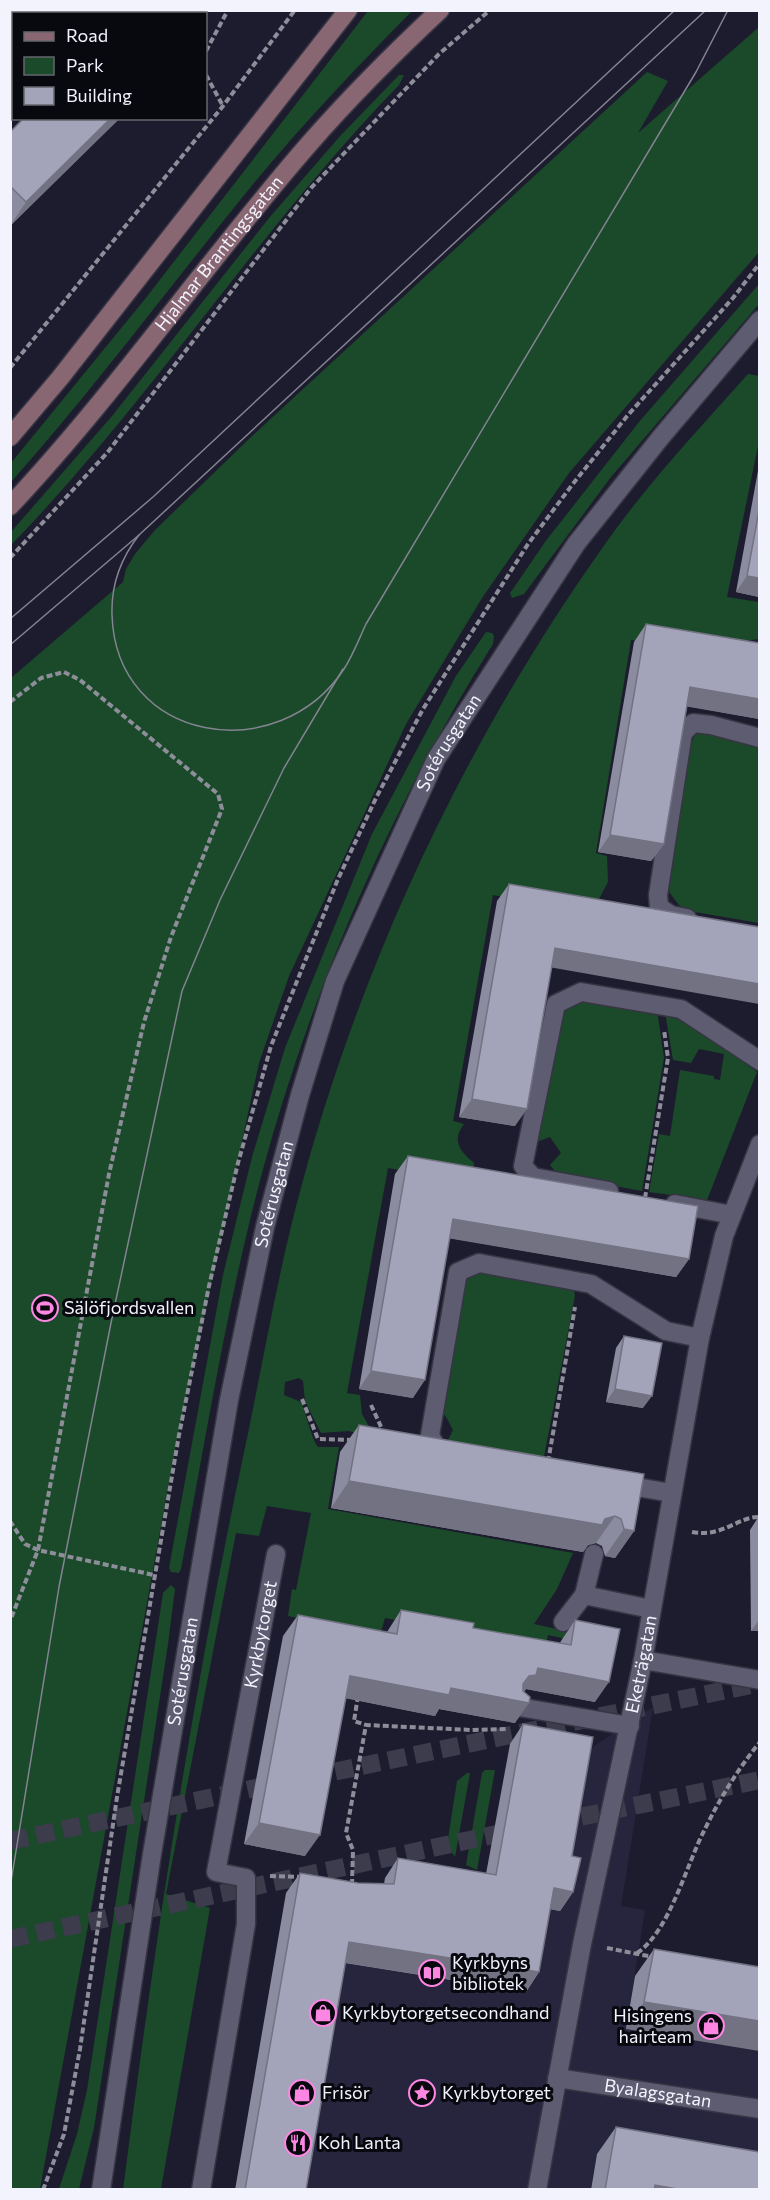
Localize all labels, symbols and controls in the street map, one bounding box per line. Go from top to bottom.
legend [12,12,207,120]
text: Road [66,24,108,46]
text: Park [66,54,104,76]
text: Building [66,84,132,106]
street label: Hjalmar Brantingsgatan [150,171,287,335]
street label: Sotérusgatan [411,690,485,795]
street label: Sotérusgatan [249,1138,297,1249]
sports icon: Sälöfjordsvallen [30,1293,60,1323]
place label: Sälöfjordsvallen [64,1296,194,1318]
street label: Kyrkbytorget [239,1579,281,1690]
street label: Eketrägatan [620,1613,661,1715]
street label: Sotérusgatan [162,1615,202,1727]
place label: Kyrkbyns bibliotek [452,1951,528,1994]
library icon: Kyrkbyns bibliotek [417,1958,447,1988]
shop icon: Kyrkbytorgetsecondhand [308,1998,338,2028]
place label: Kyrkbytorgetsecondhand [342,2001,549,2023]
place label: Hisingens hairteam [613,2004,692,2047]
shop icon: Hisingens hairteam [696,2011,726,2041]
street label: Byalagsgatan [603,2073,713,2111]
shop icon: Frisör [287,2078,317,2108]
place icon: Kyrkbytorget [407,2078,437,2108]
place label: Frisör [322,2081,370,2103]
place label: Kyrkbytorget [442,2081,551,2103]
restaurant icon: Koh Lanta [283,2128,313,2158]
place label: Koh Lanta [318,2131,401,2153]

